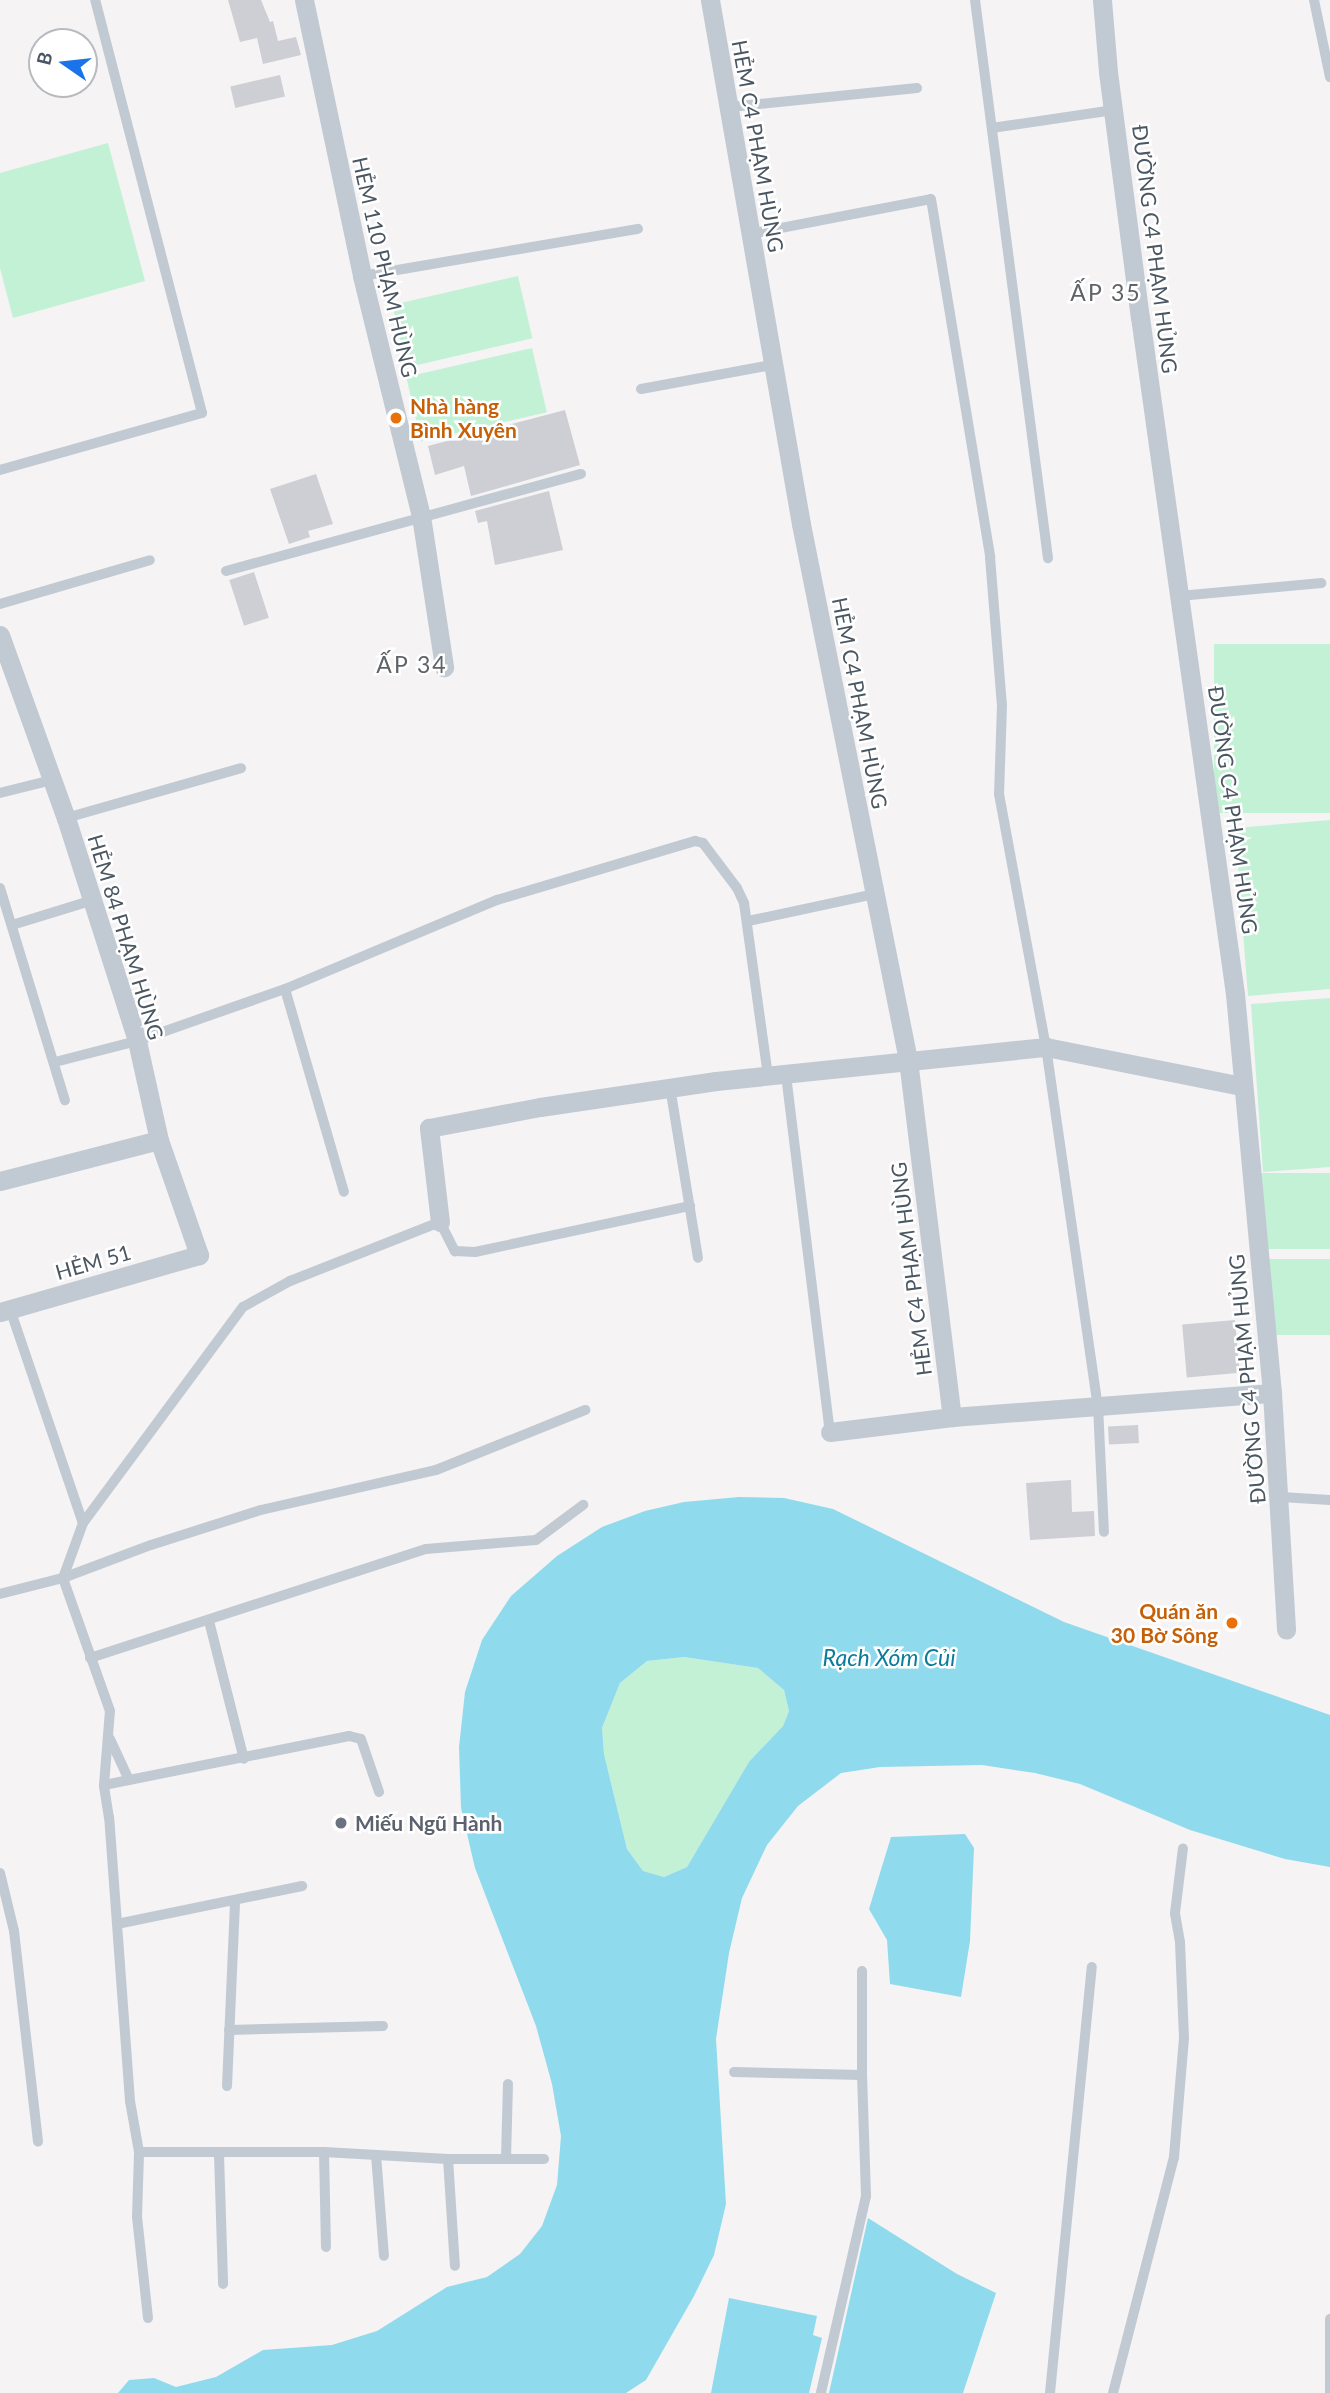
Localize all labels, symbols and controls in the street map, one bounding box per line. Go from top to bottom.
north arrow [28,28,98,98]
street label: HẺM C4 PHẠM HÙNG [727,38,789,254]
text: B [31,49,57,67]
street label: ĐƯỜNG C4 PHẠM HỦNG [1127,123,1183,375]
street label: HẺM 110 PHẠM HÙNG [347,154,423,380]
district label: ẤP 35 [1071,278,1141,306]
place label: Nhà hàng Bình Xuyên [410,393,517,443]
marker: Nhà hàng Bình Xuyên [388,410,404,426]
street label: HẺM C4 PHẠM HÙNG [827,595,893,811]
district label: ẤP 34 [377,650,447,678]
street label: ĐƯỜNG C4 PHẠM HỦNG [1203,684,1263,936]
street label: HẺM 84 PHẠM HÙNG [83,831,169,1043]
street label: HẺM C4 PHẠM HÙNG [885,1161,937,1377]
street label: HẺM 51 [52,1239,134,1285]
street label: ĐƯỜNG C4 PHẠM HỦNG [1224,1253,1270,1505]
place label: Quán ăn 30 Bờ Sông [1110,1598,1218,1648]
marker: Quán ăn 30 Bờ Sông [1224,1615,1240,1631]
water label: Rạch Xóm Củi [823,1643,955,1671]
place label: Miếu Ngũ Hành [355,1810,502,1836]
marker: Miếu Ngũ Hành [333,1815,349,1831]

